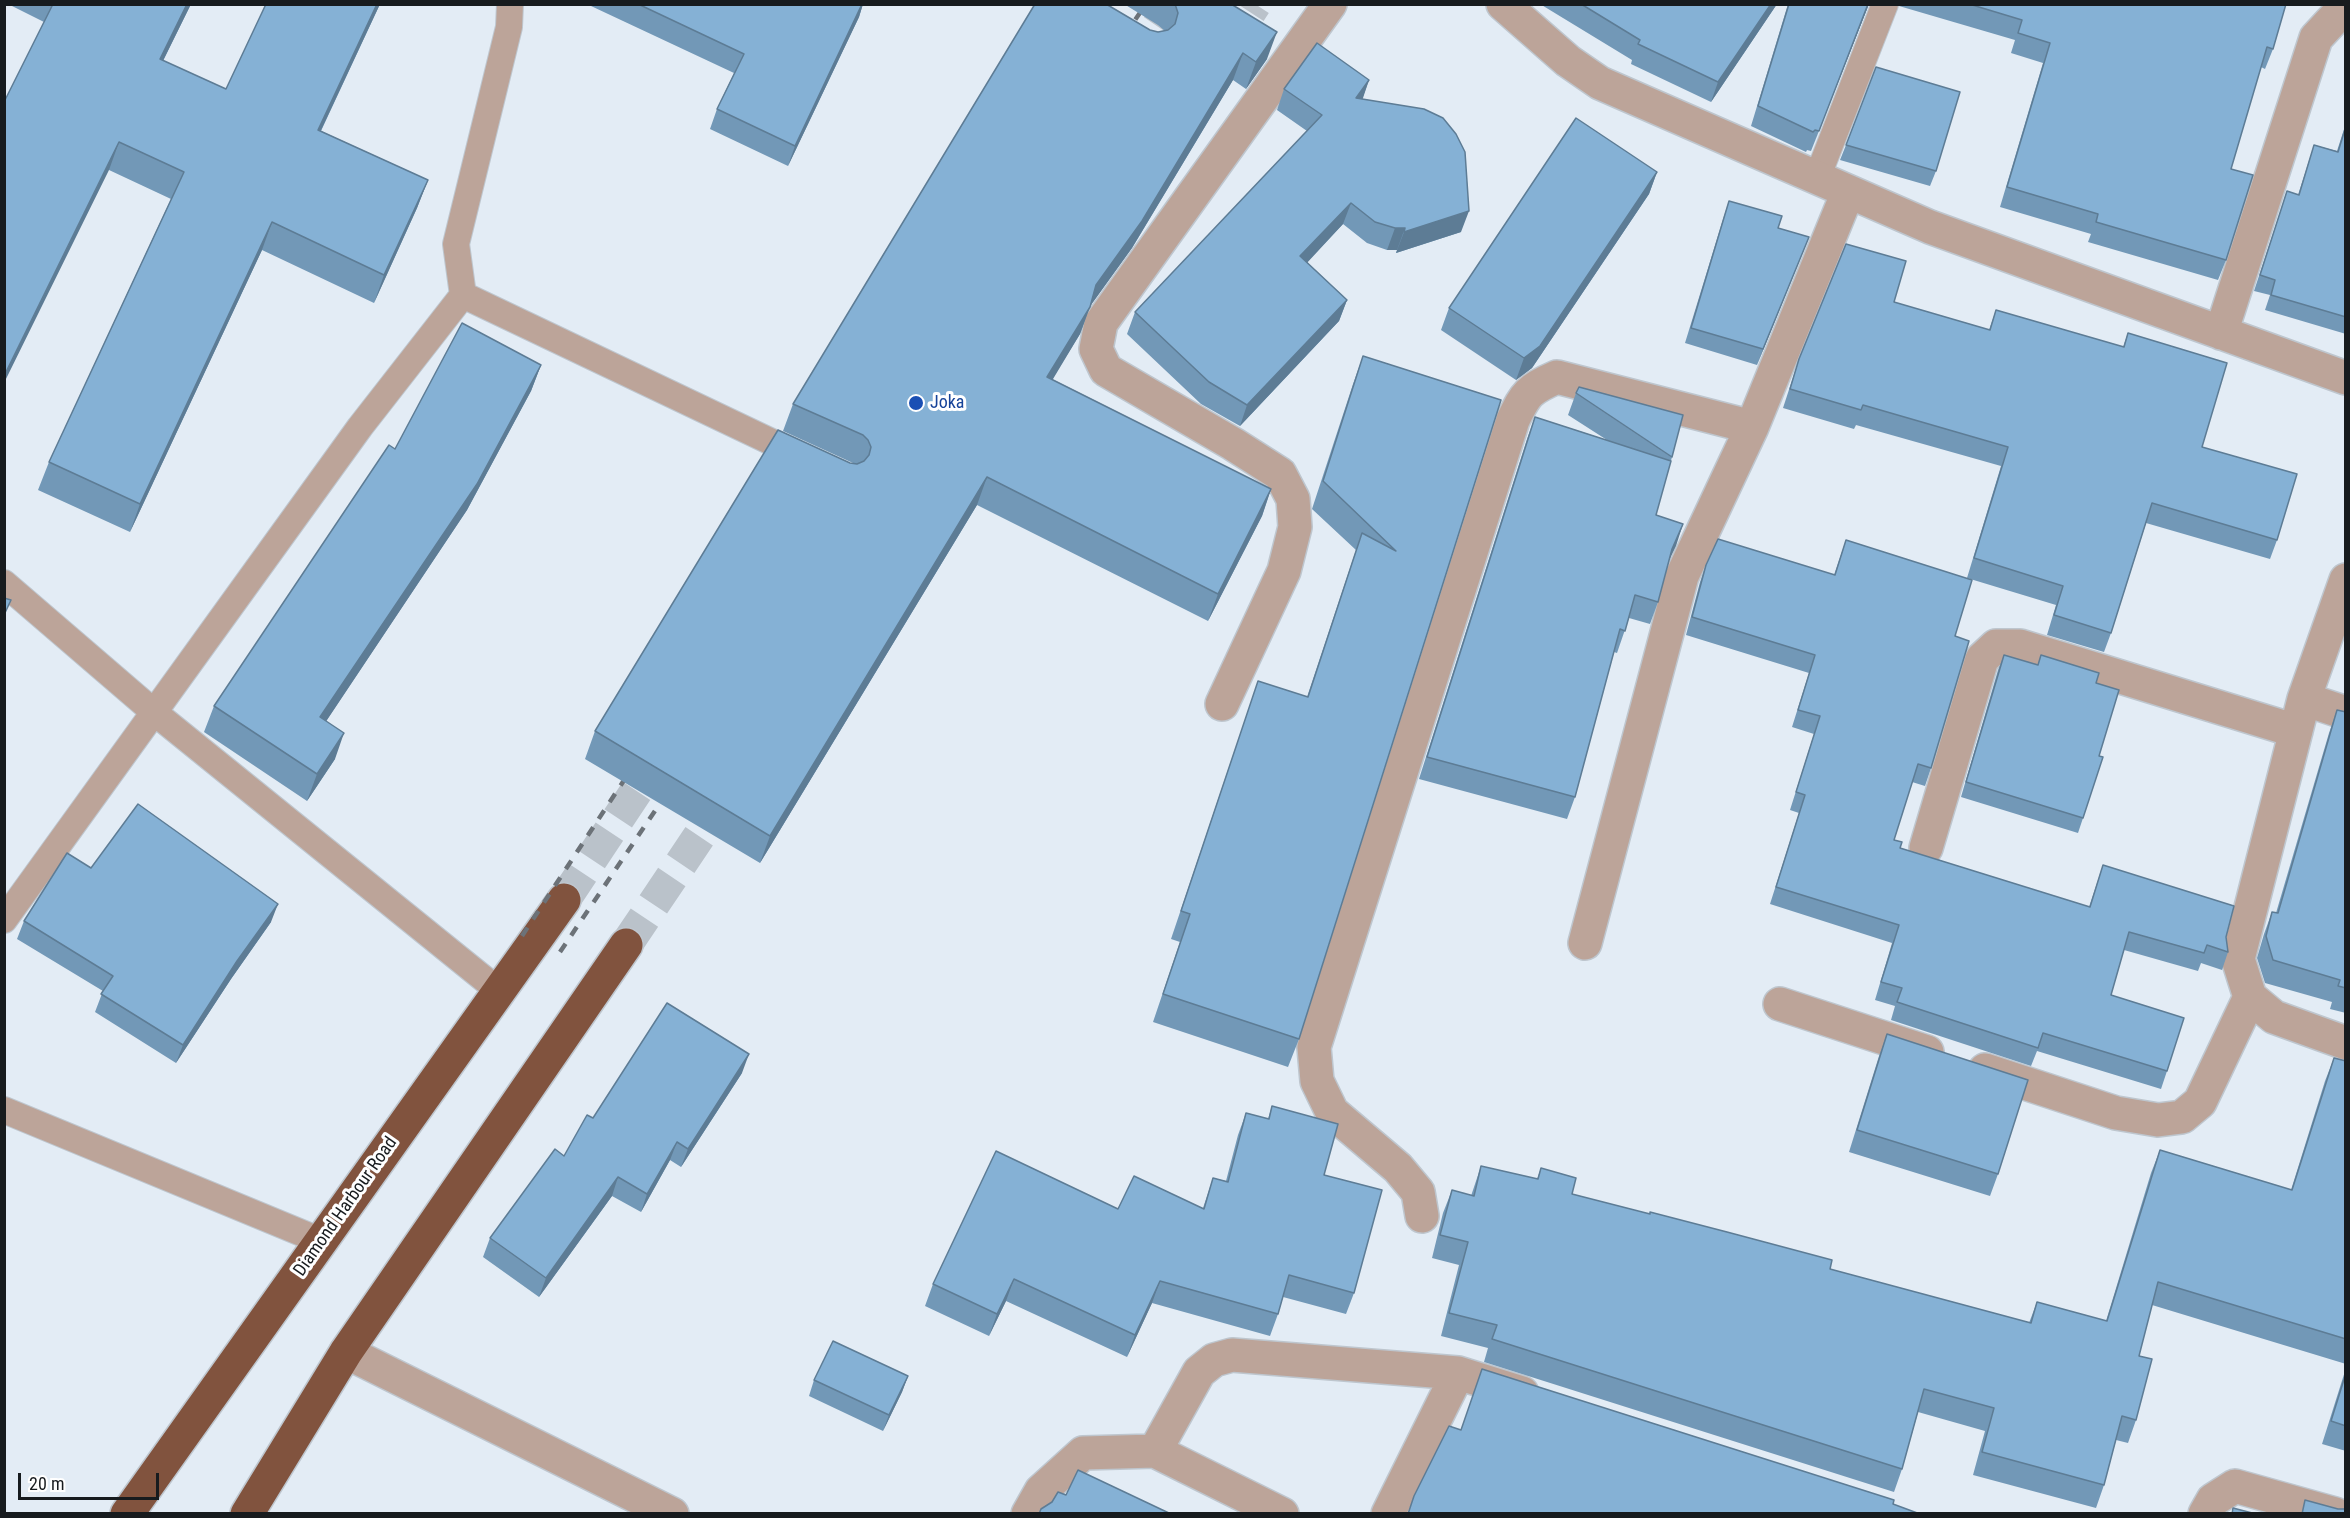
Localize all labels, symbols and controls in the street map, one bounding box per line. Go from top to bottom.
place label: Joka [930,392,964,414]
marker: Joka [907,394,925,412]
street label: Diamond Harbour Road [290,1133,402,1281]
scale bar [21,1461,162,1499]
text: 20 m [29,1473,64,1494]

